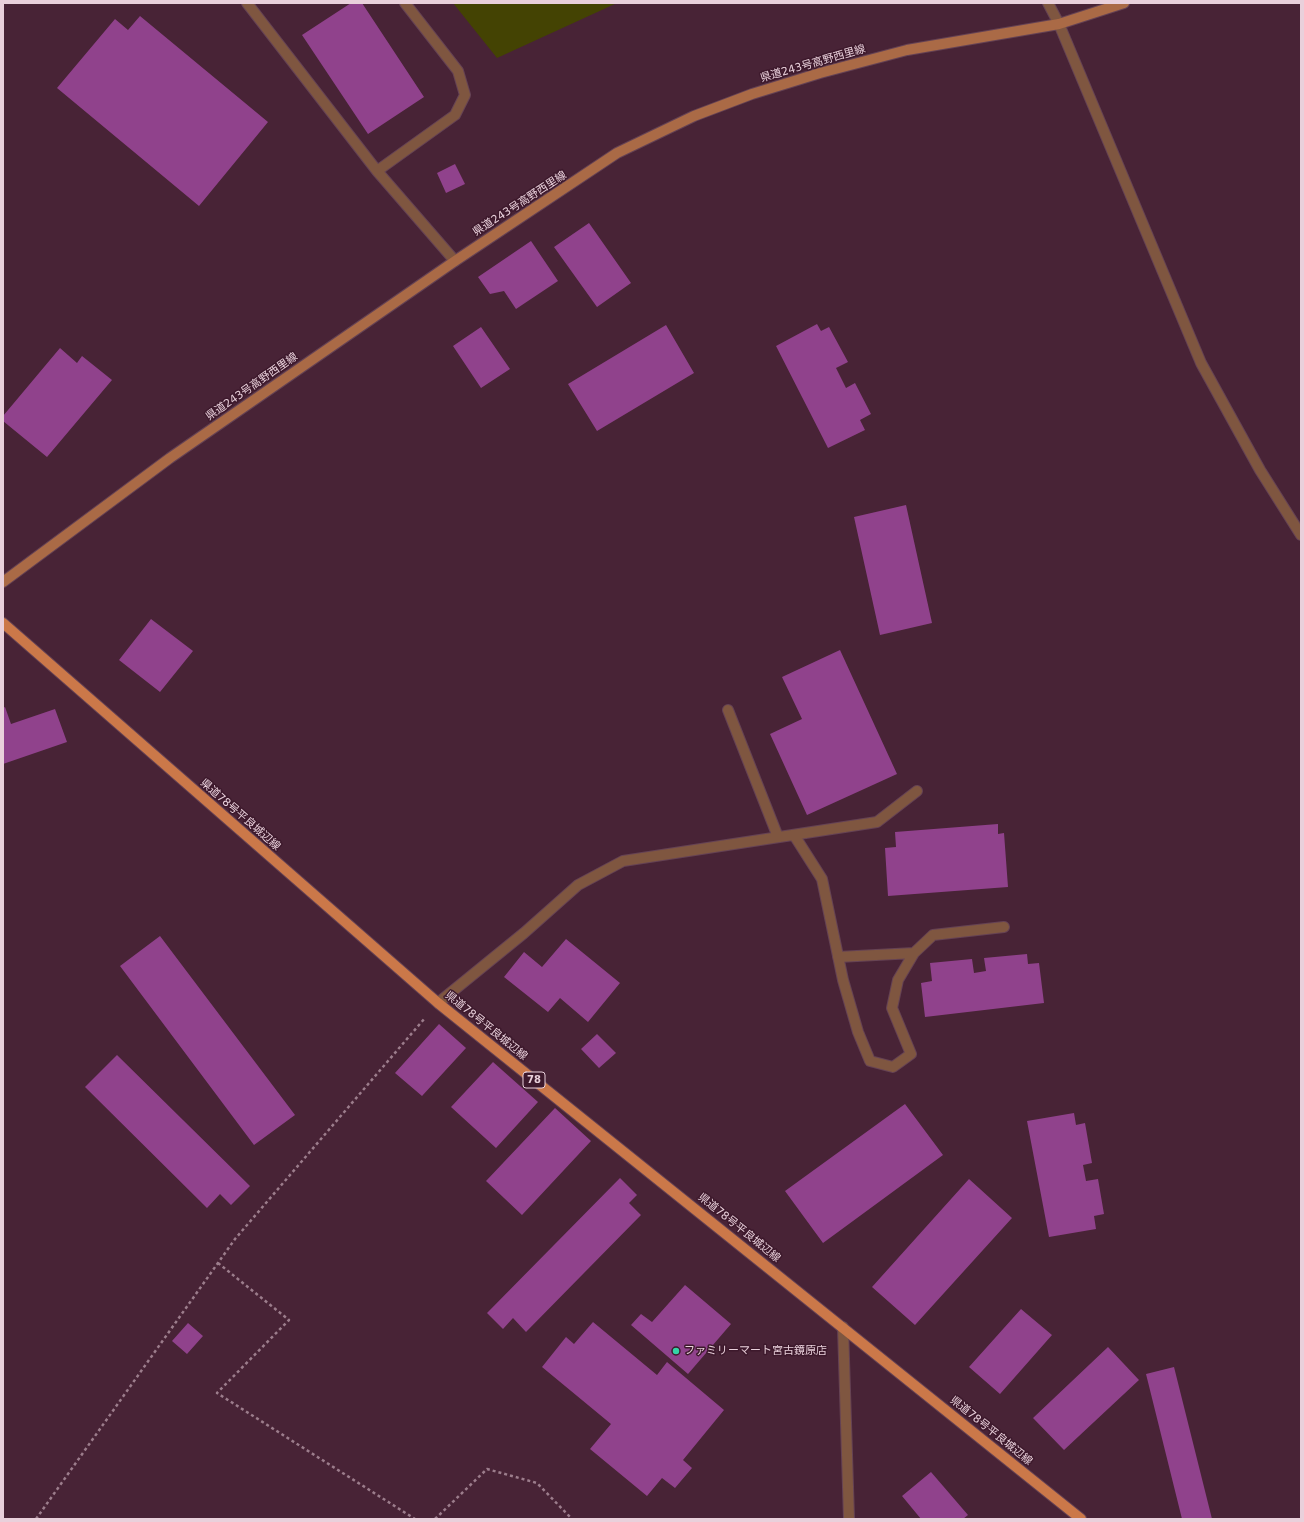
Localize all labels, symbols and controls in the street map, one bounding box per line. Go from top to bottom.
street label: 県道243号高野西里線 [759,43,867,85]
street label: 県道243号高野西里線 [471,169,569,239]
street label: 県道243号高野西里線 [204,350,300,424]
street label: 県道78号平良城辺線 [197,777,283,853]
street label: 県道78号平良城辺線 [442,989,530,1063]
road number: 78 [523,1072,545,1088]
street label: 県道78号平良城辺線 [695,1191,783,1265]
place label: ファミリーマート宮古鏡原店 [684,1344,827,1358]
marker: ファミリーマート宮古鏡原店 [671,1346,681,1356]
street label: 県道78号平良城辺線 [947,1394,1035,1468]

